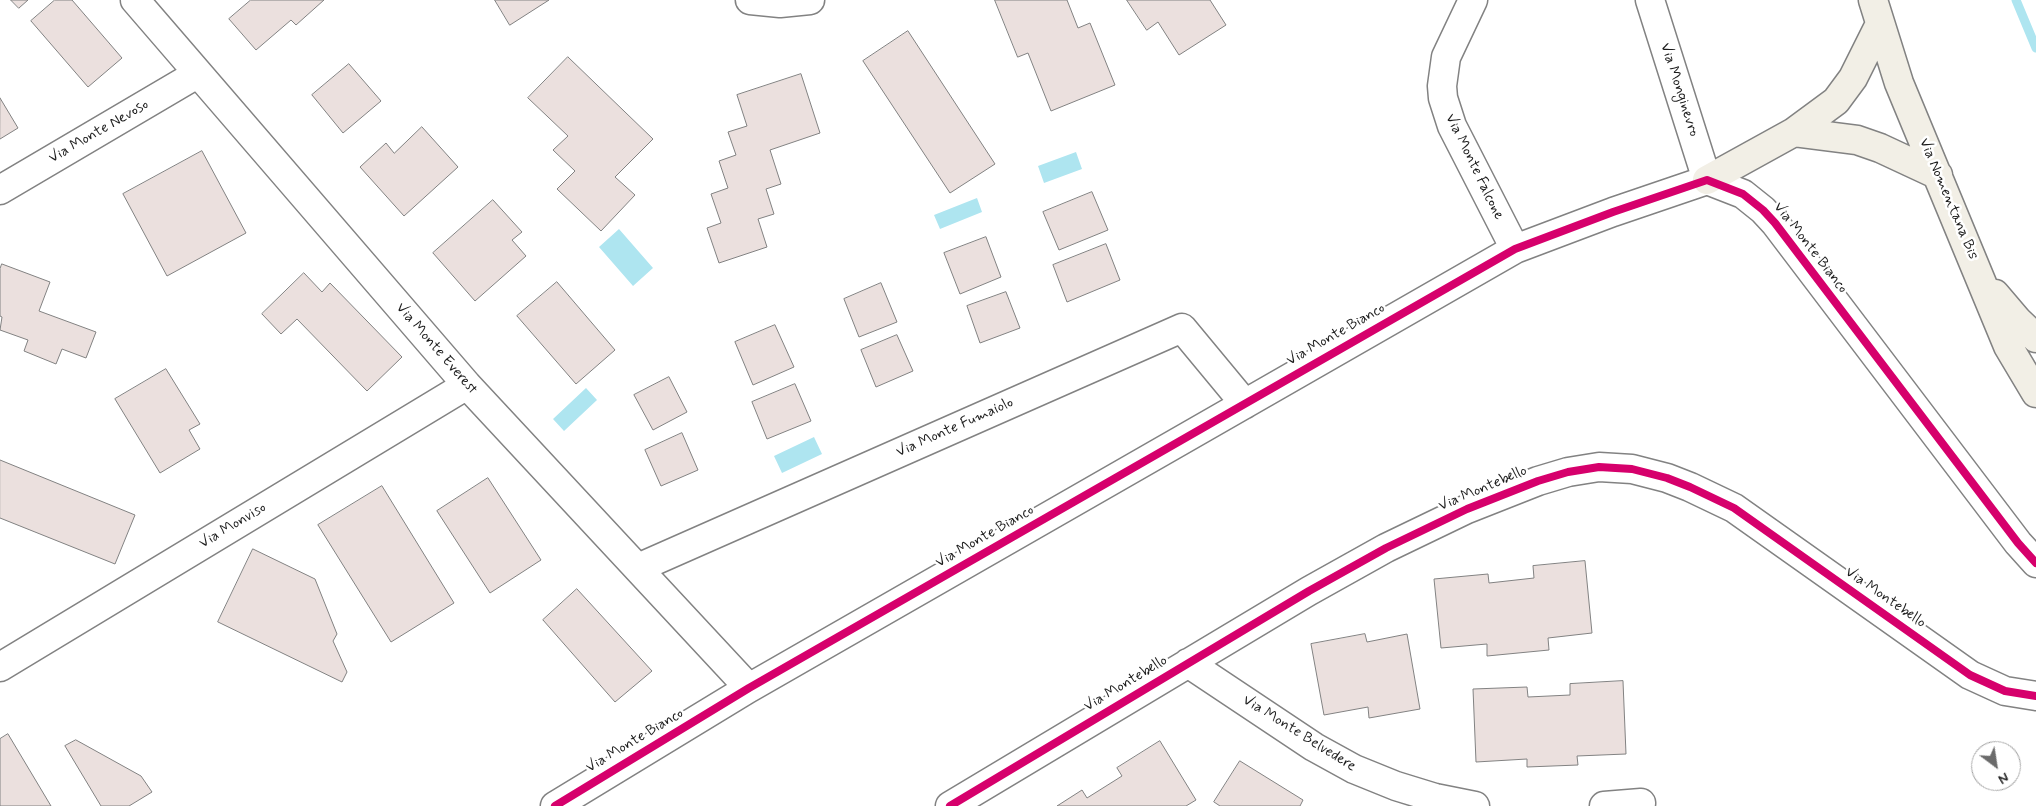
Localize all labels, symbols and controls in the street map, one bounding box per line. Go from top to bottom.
street label: Via Monginevro [1655,41,1703,139]
street label: Via Monte Nevoso [46,96,152,168]
street label: Via Monte Falcone [1441,111,1507,223]
street label: Via Nomentana Bis [1914,136,1982,262]
street label: Via Monte Bianco [1769,199,1851,297]
street label: Via Monte Everest [391,300,481,398]
street label: Via Monte Bianco [1284,300,1388,370]
street label: Via Monte Fumaiolo [894,394,1016,462]
street label: Via Montebello [1436,462,1530,516]
street label: Via Monviso [196,499,270,553]
street label: Via Monte Bianco [933,502,1037,572]
street label: Via Montebello [1841,564,1929,632]
street label: Via Montebello [1081,652,1171,716]
street label: Via Monte Belvedere [1239,692,1359,776]
street label: Via Monte Bianco [583,705,687,777]
north arrow [1971,741,2021,791]
text: N [1995,768,2012,788]

